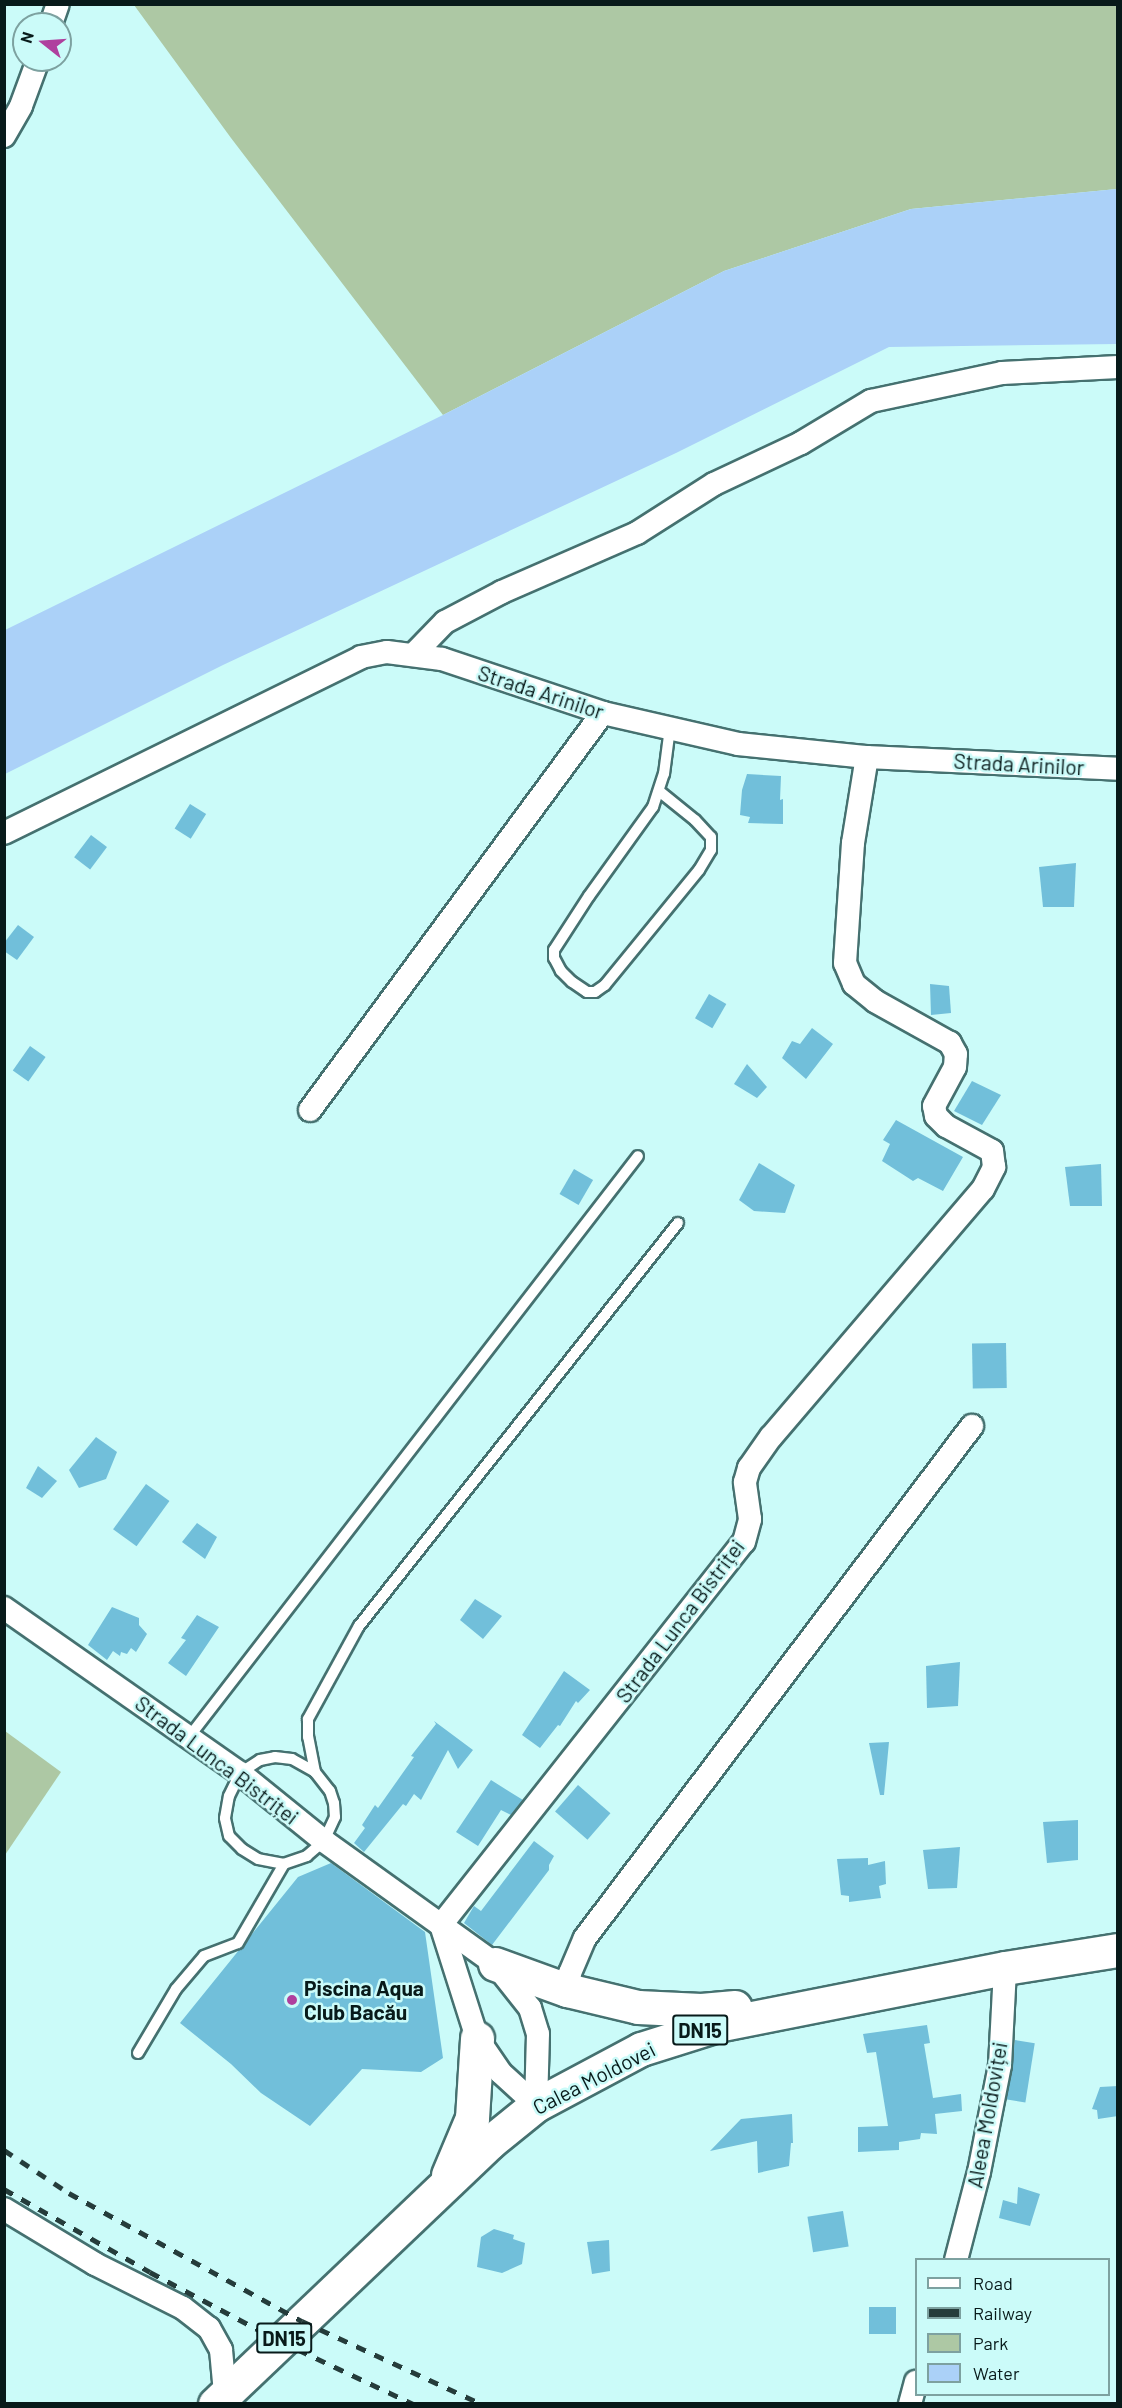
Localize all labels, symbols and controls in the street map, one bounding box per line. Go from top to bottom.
north arrow [12,12,72,72]
text: N [16,29,37,45]
street label: Strada Arinilor [475,660,607,724]
street label: Strada Arinilor [953,748,1085,780]
street label: Strada Lunca Bistriței [610,1534,750,1708]
street label: Strada Lunca Bistriței [130,1690,304,1830]
place label: Piscina Aqua Club Bacău [304,1975,424,2025]
marker: Piscina Aqua Club Bacău [285,1993,299,2007]
road number: DN15 [672,2013,728,2047]
street label: Calea Moldovei [529,2036,659,2120]
street label: Aleea Moldoviței [962,2040,1012,2190]
legend [915,2258,1110,2396]
text: Road [973,2272,1013,2294]
text: Railway [973,2302,1032,2324]
road number: DN15 [256,2321,312,2355]
text: Park [973,2332,1008,2354]
text: Water [973,2362,1020,2384]

